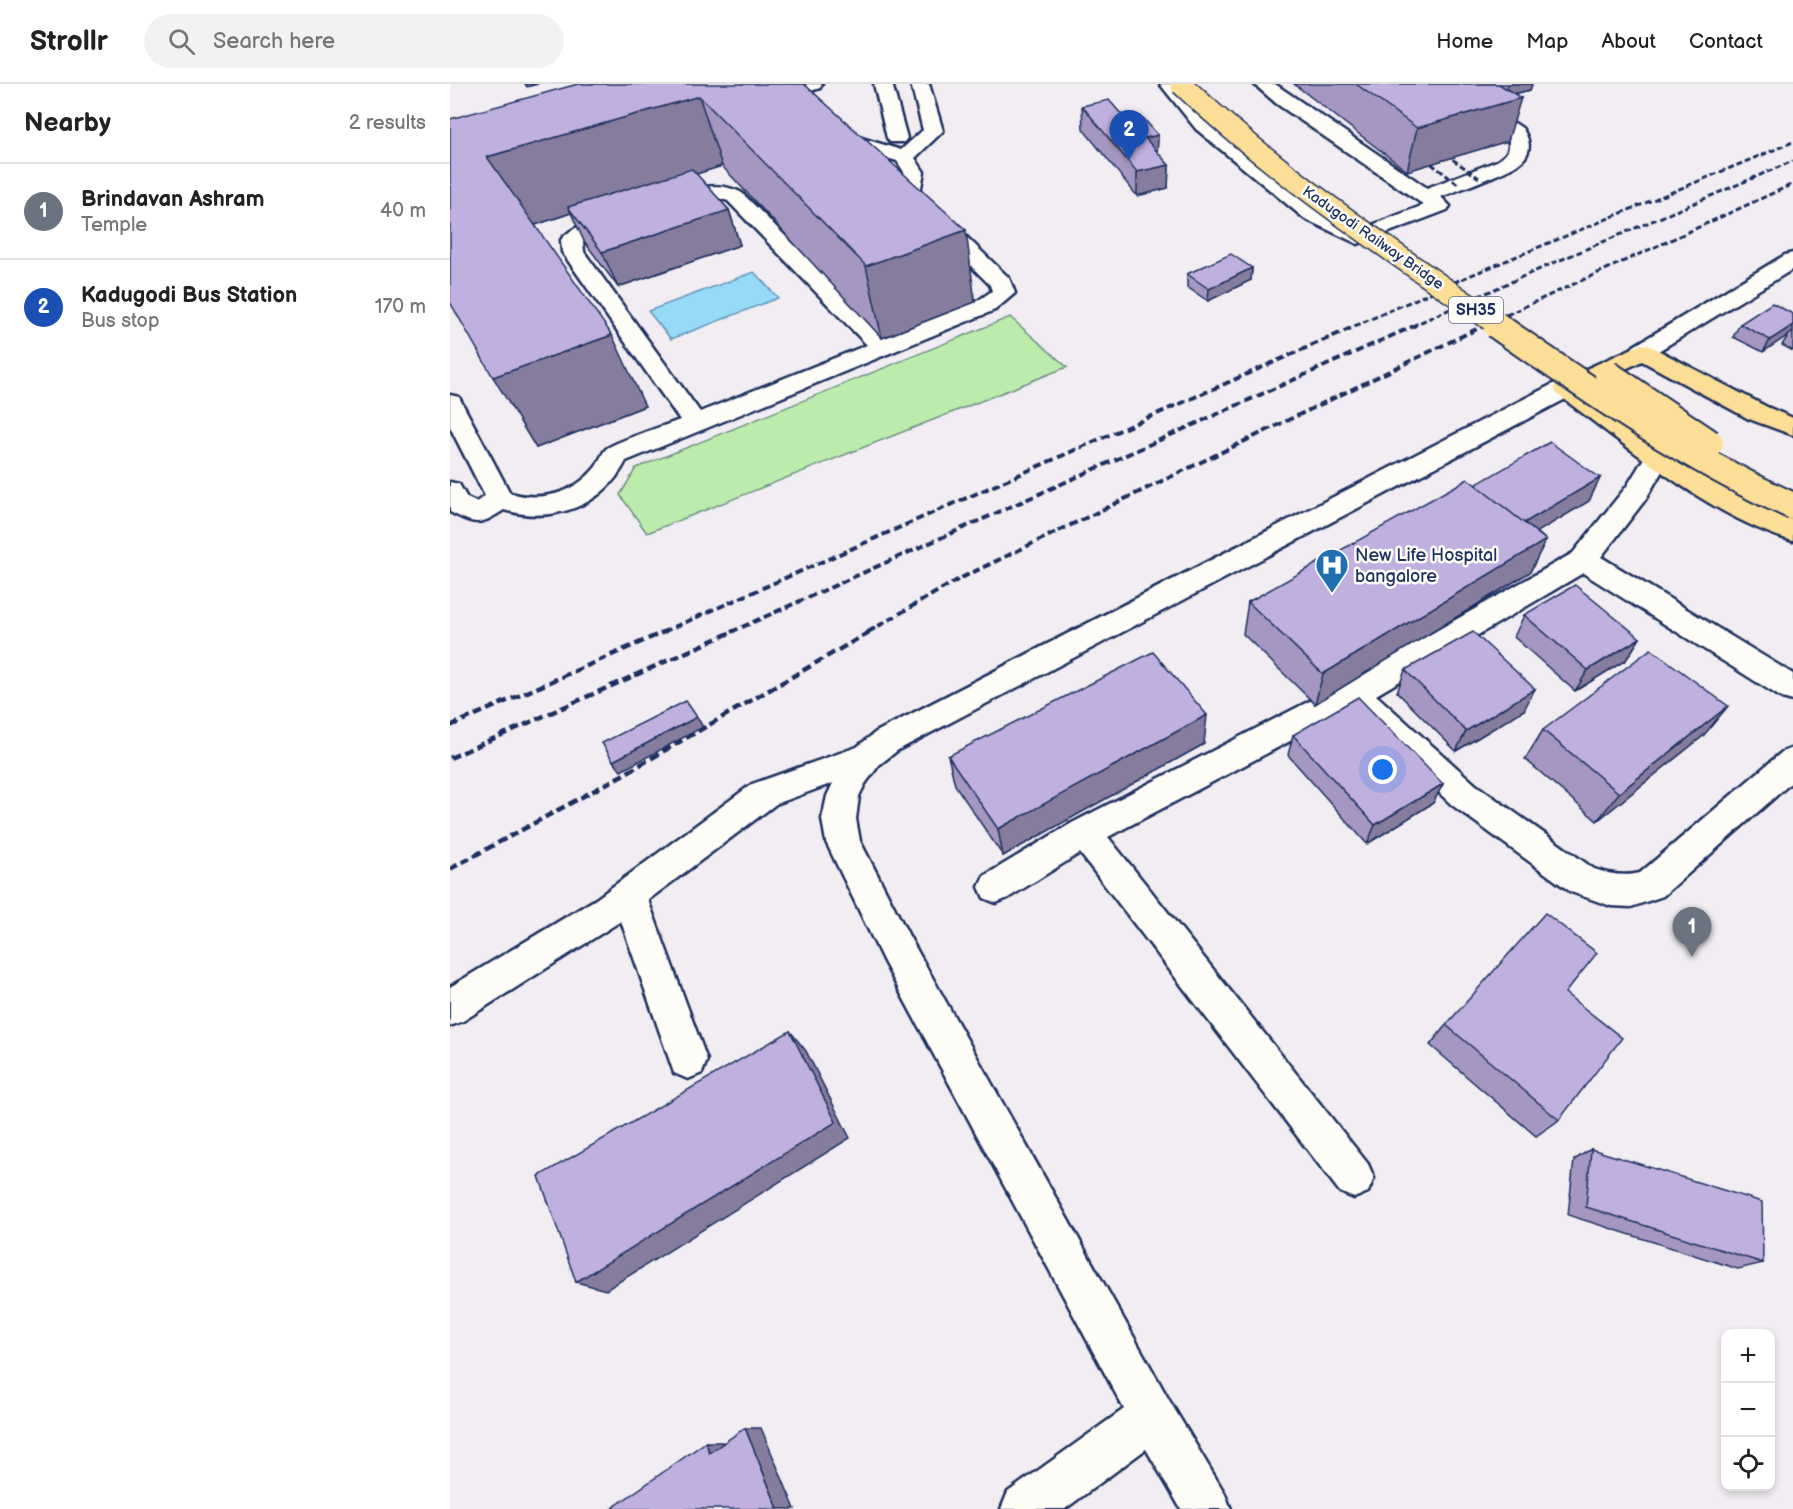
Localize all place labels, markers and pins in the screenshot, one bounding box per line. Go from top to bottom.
pin: 2 [1110,110,1148,160]
place label: New Life Hospital bangalore [1355,545,1497,587]
hospital icon: New Life Hospital bangalore [1314,547,1350,594]
pin: 1 [1672,908,1712,957]

